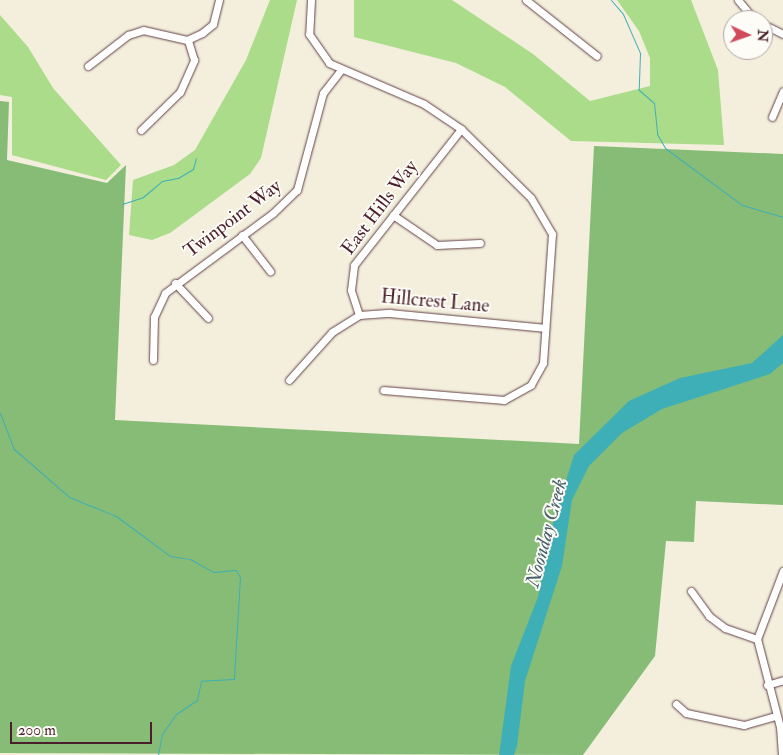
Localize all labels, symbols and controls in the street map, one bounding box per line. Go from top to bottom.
north arrow [723,10,773,60]
text: N [754,29,771,42]
street label: East Hills Way [337,156,423,260]
street label: Twinpoint Way [180,175,286,263]
street label: Hillcrest Lane [380,286,490,318]
water label: Noonday Creek [520,476,572,590]
scale bar [12,712,155,744]
text: 200 m [18,721,56,740]

